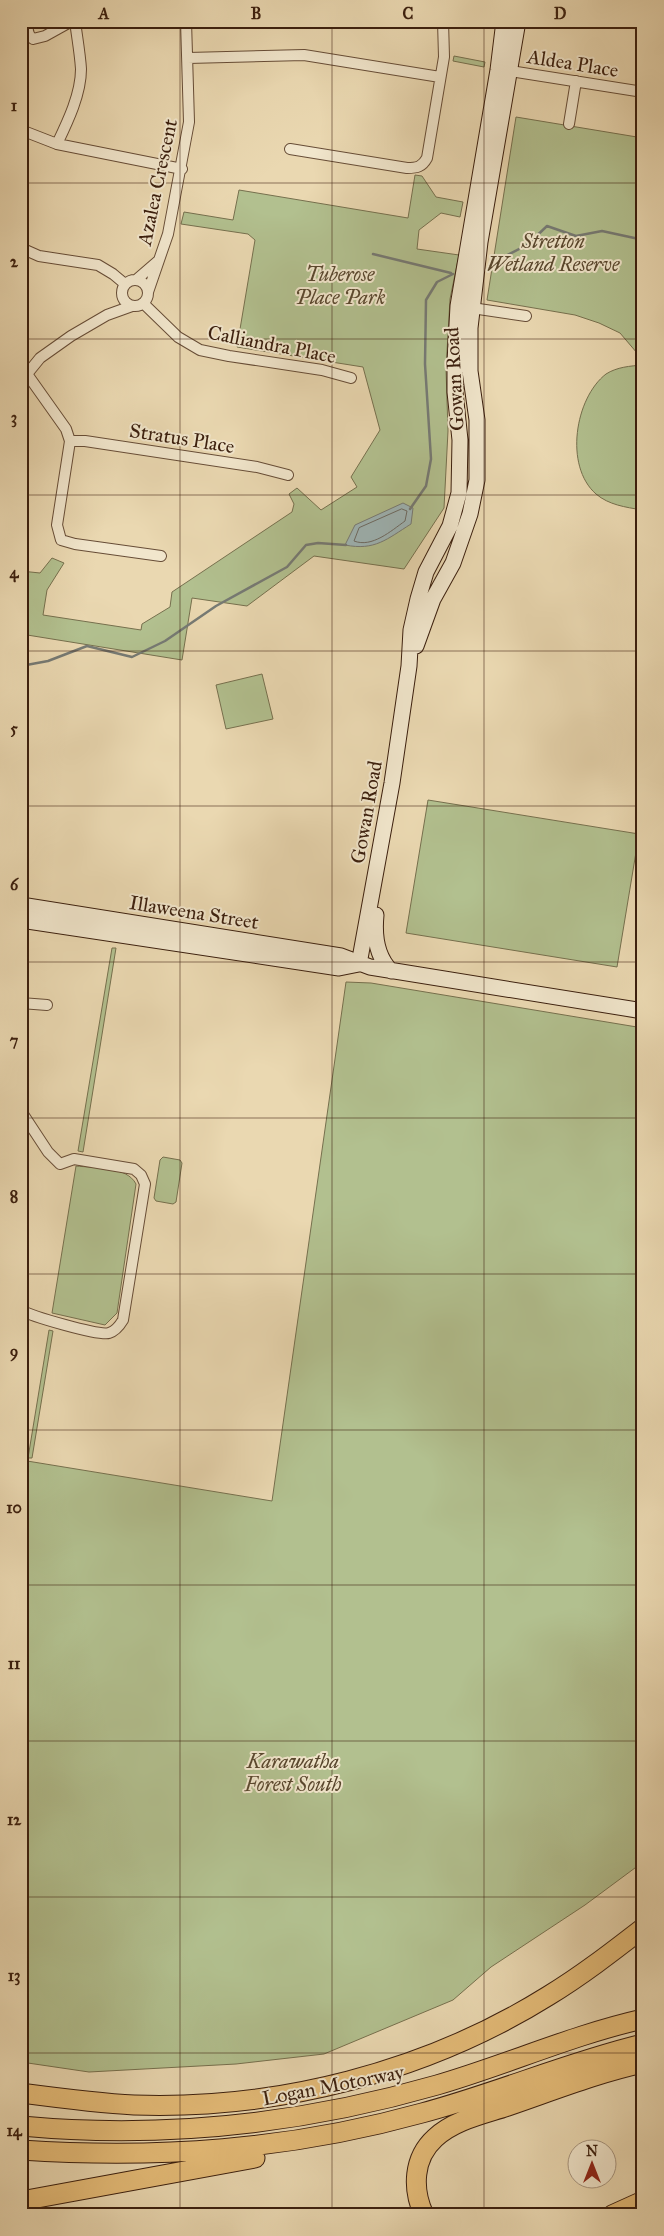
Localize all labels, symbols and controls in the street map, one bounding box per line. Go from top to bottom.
text: A [98,4,110,23]
text: B [251,4,261,23]
text: C [403,4,414,23]
text: D [554,4,567,23]
street label: Aldea Place [525,44,620,82]
text: 1 [11,96,18,115]
street label: Azalea Crescent [132,117,182,248]
park label: Stretton Wetland Reserve [487,229,620,276]
text: 2 [10,252,19,271]
park label: Tuberose Place Park [295,262,385,309]
street label: Calliandra Place [206,320,338,368]
street label: Gowan Road [439,326,469,432]
text: 3 [11,408,17,428]
street label: Stratus Place [128,418,236,458]
text: 4 [10,563,20,583]
text: 5 [10,719,18,738]
street label: Gowan Road [345,759,387,865]
text: 6 [10,875,19,894]
street label: Illaweena Street [128,890,260,934]
text: 7 [10,1031,19,1050]
text: 8 [10,1187,18,1206]
text: 9 [10,1342,18,1362]
text: 10 [6,1498,22,1517]
text: 11 [8,1654,21,1673]
park label: Karawatha Forest South [244,1749,342,1796]
text: 12 [7,1810,22,1829]
text: 13 [8,1966,20,1986]
street label: Logan Motorway [260,2059,407,2112]
text: 14 [6,2121,23,2141]
north arrow [566,2138,616,2188]
text: N [586,2143,598,2160]

